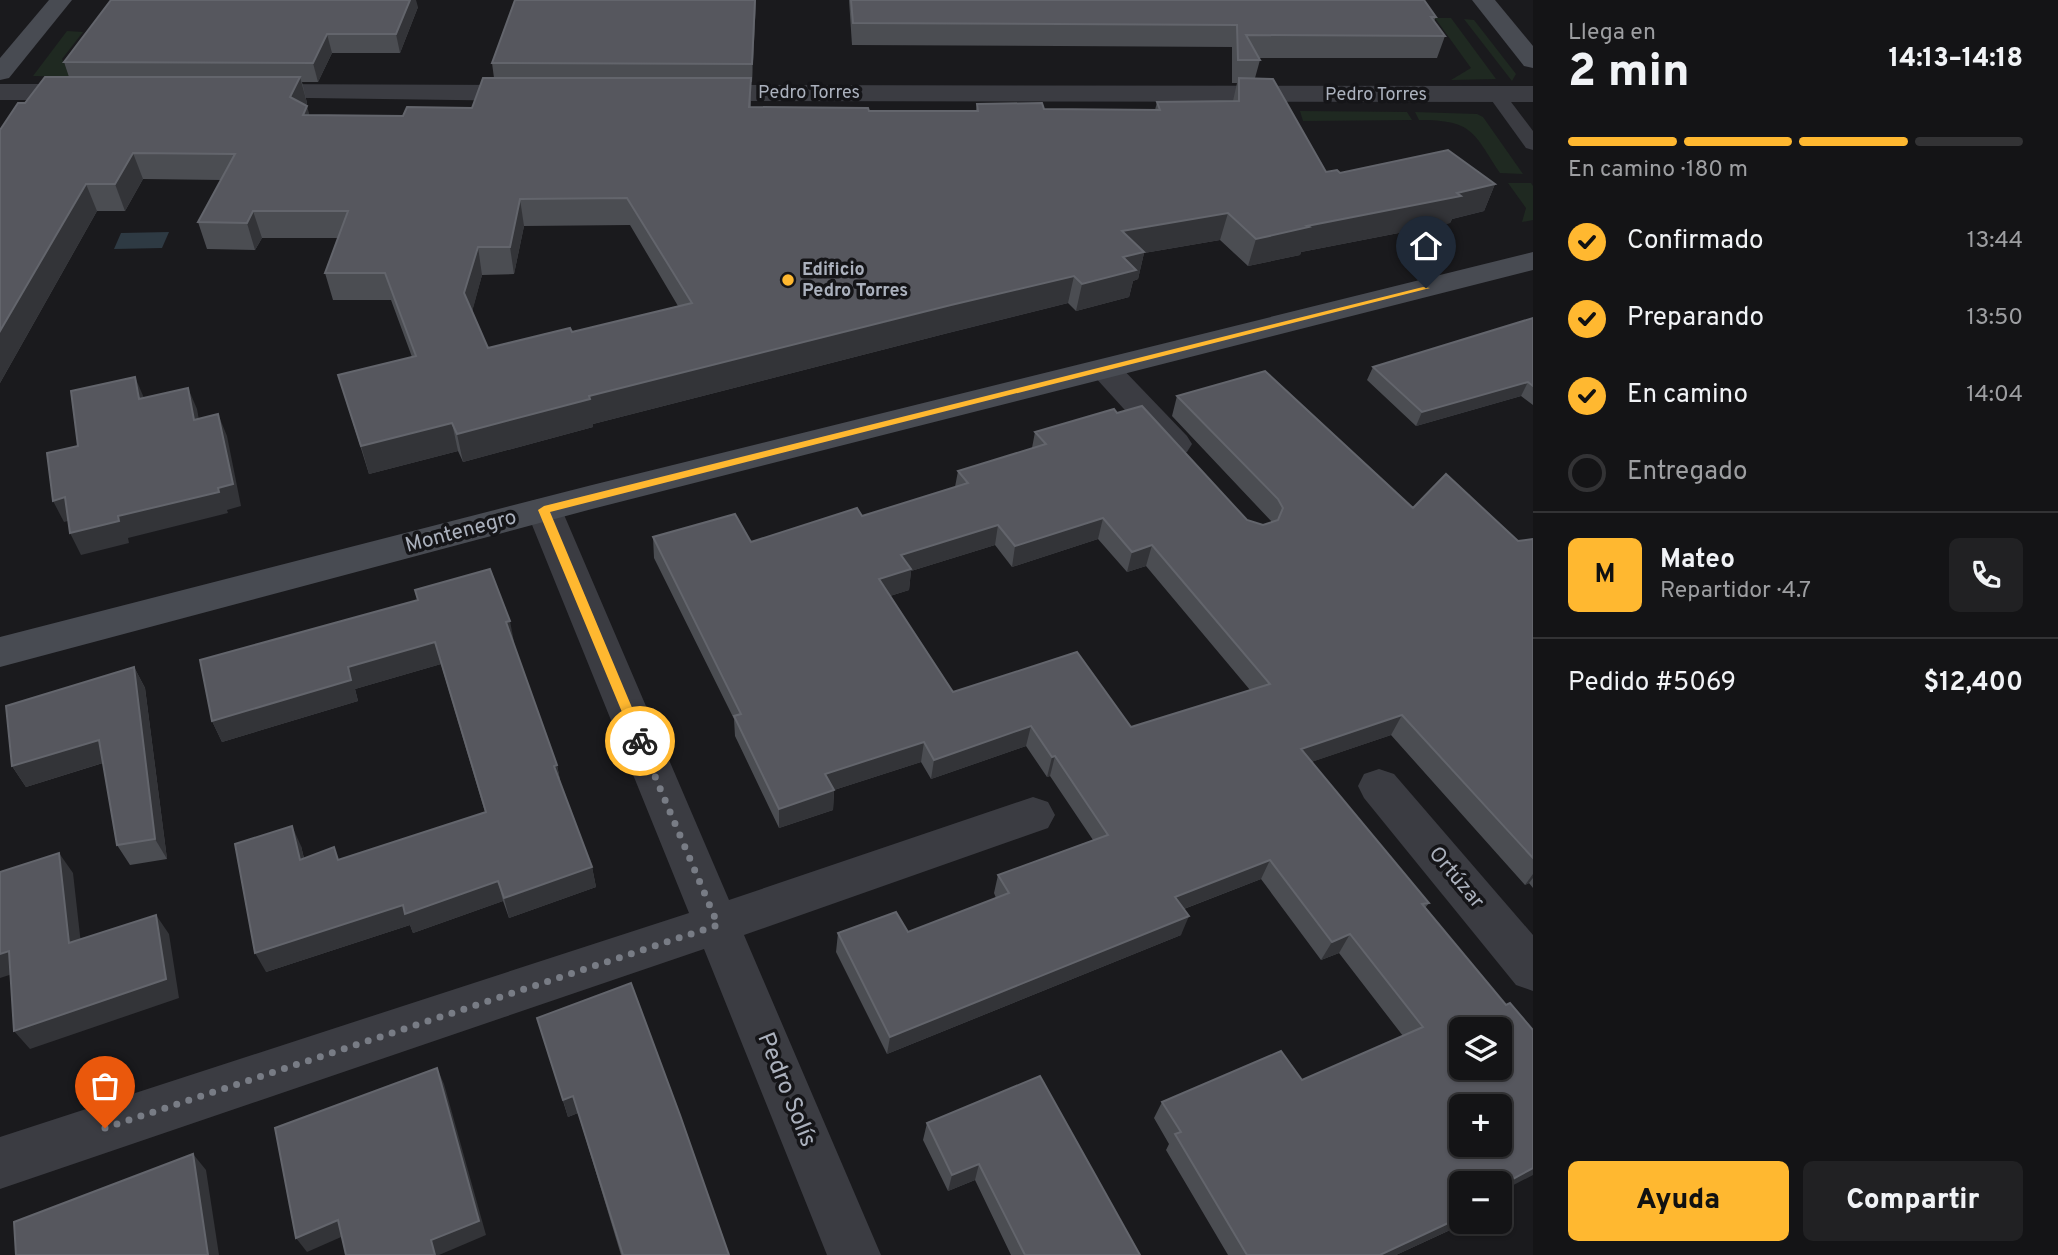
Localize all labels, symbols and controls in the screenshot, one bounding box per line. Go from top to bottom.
text: Llega en [1568,19,1656,48]
text: 14:13–14:18 [1888,43,2023,76]
text: 2 min [1568,44,1690,103]
street label: Pedro Torres [758,82,860,105]
street label: Pedro Torres [1325,84,1427,107]
text: En camino · 180 m [1568,156,1748,185]
pin [1396,216,1456,288]
icon: check [1568,223,1606,261]
text: Confirmado [1627,225,1764,258]
icon: home [1407,227,1445,265]
text: 13:44 [1967,227,2023,256]
place label: Edificio Pedro Torres [802,259,908,303]
marker: Edificio Pedro Torres [780,272,796,288]
icon: check [1568,300,1606,338]
text: Preparando [1627,302,1764,335]
text: 13:50 [1966,304,2023,333]
icon: check [1568,377,1606,415]
text: En camino [1627,379,1748,412]
text: 14:04 [1966,381,2023,410]
text: Entregado [1627,456,1747,489]
street label: Montenegro [402,504,520,560]
button: phone [1949,538,2023,612]
text: Mateo [1660,544,1735,577]
text: M [1594,559,1616,592]
text: Repartidor · 4.7 [1660,577,1811,606]
text: Pedido #5069 [1568,667,1736,700]
text: $12,400 [1924,667,2023,700]
courier [605,706,675,776]
icon: bike [621,722,659,760]
street label: Ortúzar [1422,841,1490,915]
map controls [1449,1017,1512,1234]
button: layers [1449,1017,1512,1080]
street label: Pedro Solís [749,1028,823,1152]
pin [75,1056,135,1128]
icon: bag [86,1067,124,1105]
button: + [1449,1094,1512,1157]
button: Ayuda [1568,1161,1789,1241]
button: Compartir [1803,1161,2023,1241]
button: − [1449,1171,1512,1234]

